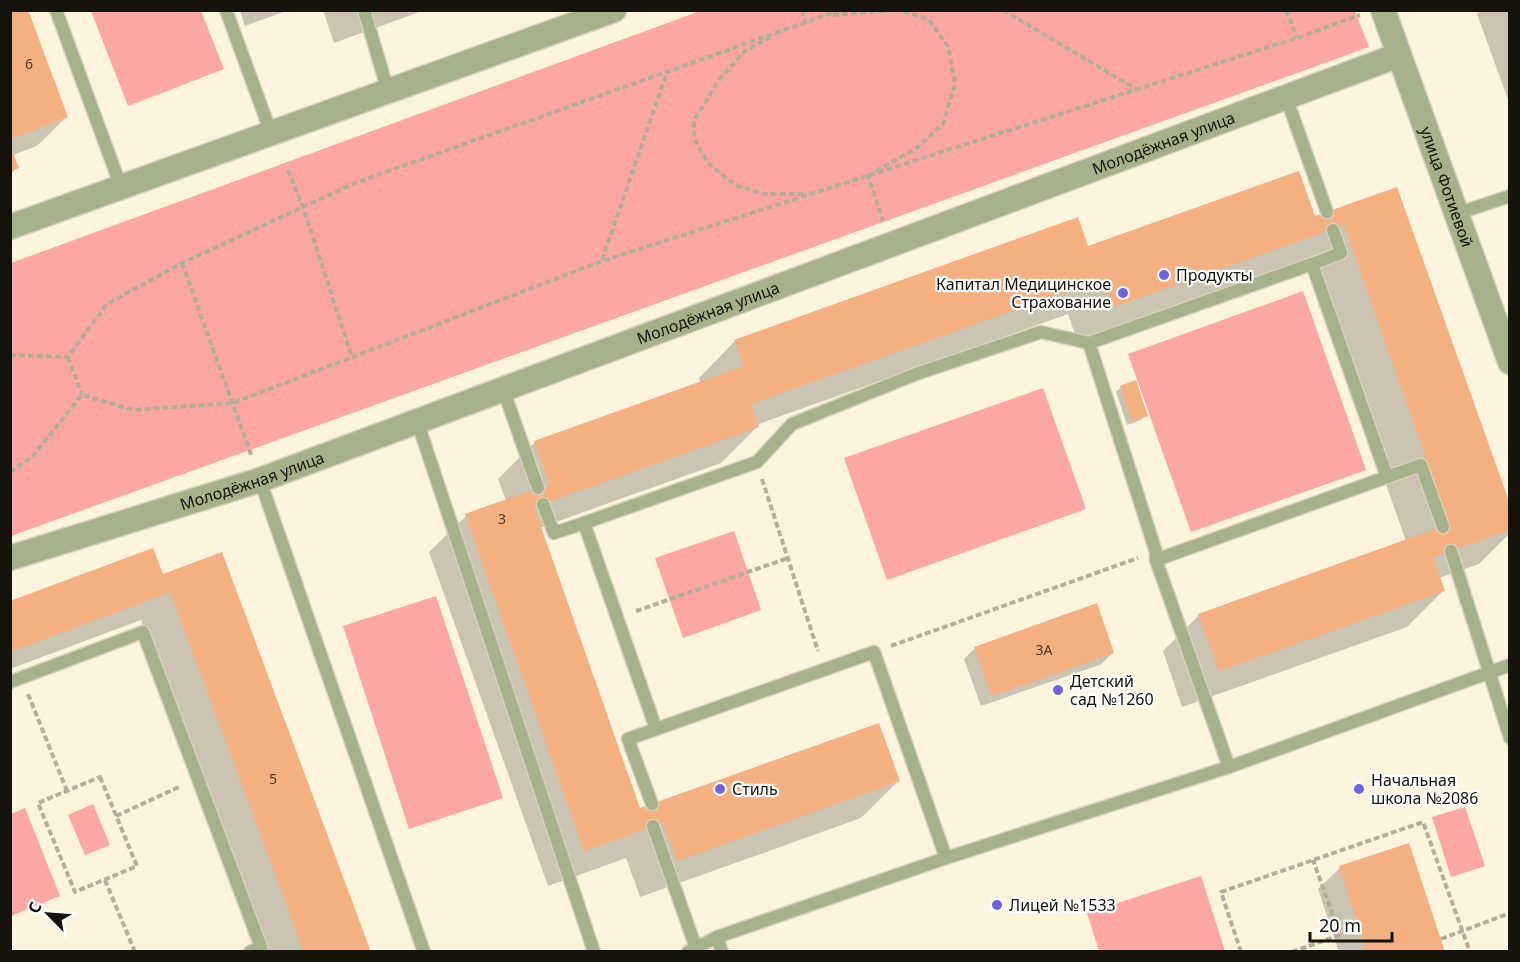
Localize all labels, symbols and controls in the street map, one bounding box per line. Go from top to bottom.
house number: 6 [25,54,33,73]
street label: Молодёжная улица [1089,106,1238,180]
street label: улица Фотиевой [1415,124,1479,250]
place label: Продукты [1176,264,1253,286]
marker: Продукты [1157,268,1171,282]
place label: Капитал Медицинское Страхование [936,273,1111,313]
street label: Молодёжная улица [633,276,782,350]
marker: Капитал Медицинское Страхование [1116,286,1130,300]
street label: Молодёжная улица [177,446,327,515]
house number: 3 [498,509,506,528]
house number: 3А [1036,640,1053,659]
place label: Детский сад №1260 [1070,670,1154,710]
marker: Детский сад №1260 [1051,683,1065,697]
house number: 5 [269,769,277,788]
place label: Начальная школа №2086 [1371,769,1478,809]
place label: Стиль [732,778,778,800]
marker: Стиль [713,782,727,796]
marker: Начальная школа №2086 [1352,782,1366,796]
north arrow [18,884,78,944]
place label: Лицей №1533 [1009,894,1116,916]
text: С [22,898,47,917]
marker: Лицей №1533 [990,898,1004,912]
scale bar [1310,905,1392,943]
text: 20 m [1319,913,1361,937]

